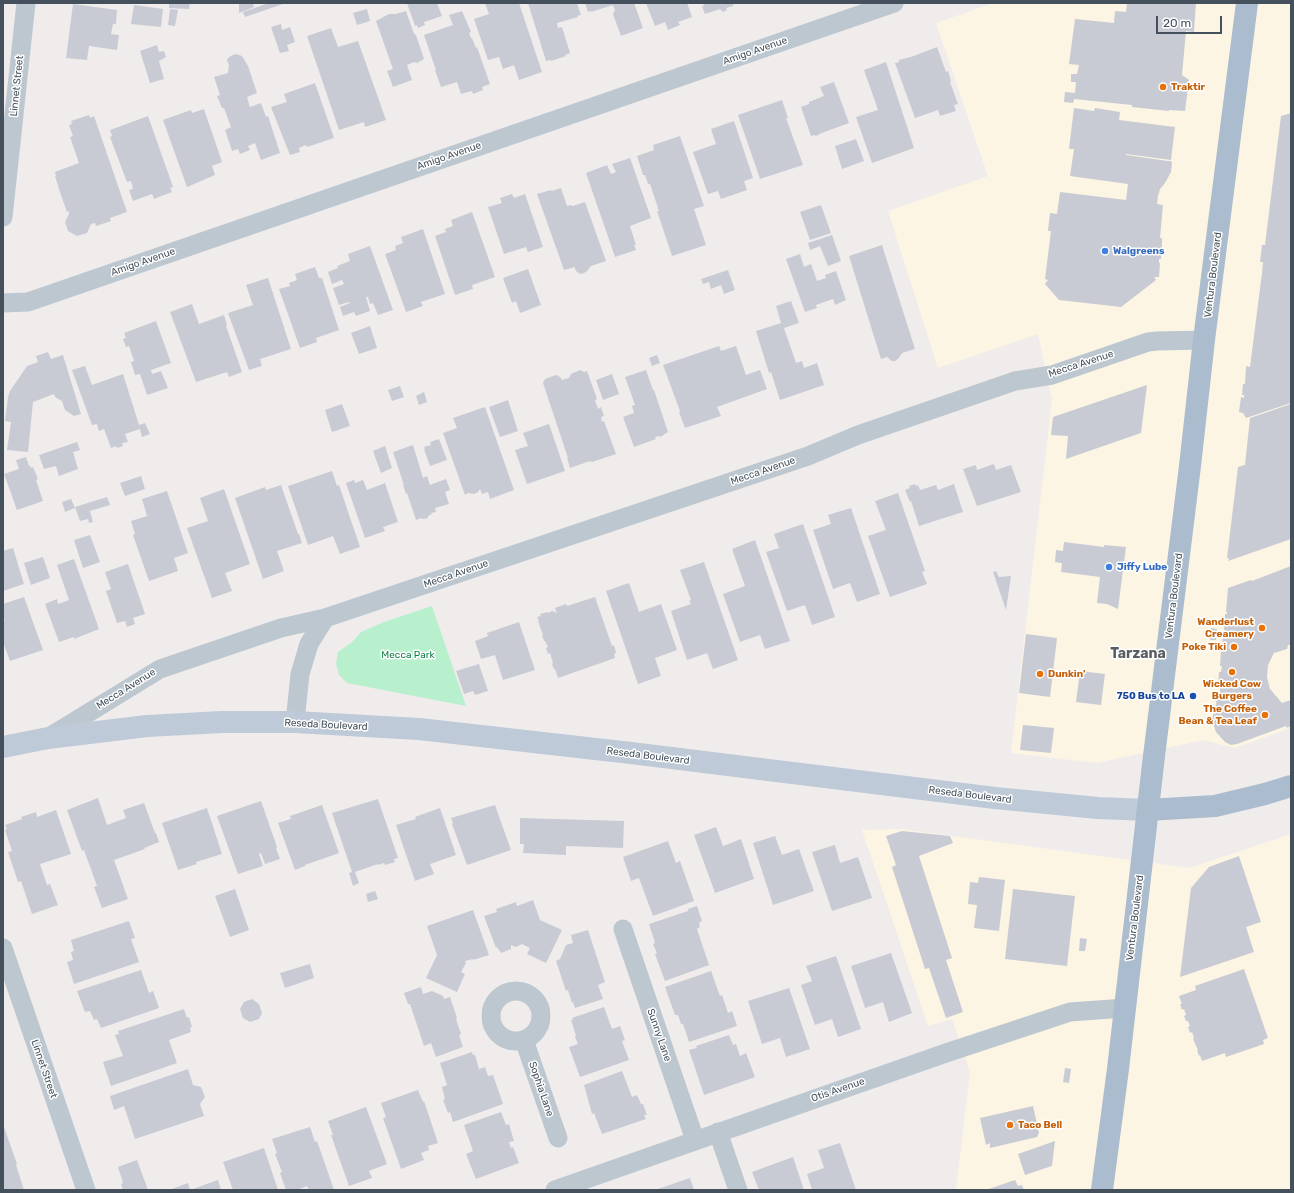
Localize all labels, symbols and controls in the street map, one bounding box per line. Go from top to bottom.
scale bar [1158,8,1224,34]
text: 20 m [1163,16,1191,30]
street label: Amigo Avenue [721,34,789,68]
street label: Linnet Street [8,55,26,117]
place label: Traktir [1171,81,1205,93]
marker: Traktir [1158,82,1168,92]
street label: Amigo Avenue [415,139,483,173]
street label: Ventura Boulevard [1202,232,1224,318]
street label: Amigo Avenue [109,245,177,279]
place label: Walgreens [1113,245,1165,257]
marker: Walgreens [1100,246,1110,256]
street label: Mecca Avenue [1047,348,1115,380]
street label: Mecca Avenue [729,454,797,488]
street label: Ventura Boulevard [1163,553,1185,639]
street label: Mecca Avenue [422,557,490,591]
place label: Jiffy Lube [1117,561,1167,573]
marker: Jiffy Lube [1104,562,1114,572]
place label: Wanderlust Creamery [1197,616,1254,640]
marker: Wanderlust Creamery [1257,623,1267,633]
place label: Poke Tiki [1182,641,1226,653]
marker: Poke Tiki [1229,642,1239,652]
district label: Tarzana [1110,646,1166,662]
park label: Mecca Park [381,649,435,661]
street label: Mecca Avenue [94,666,158,712]
marker: Wicked Cow Burgers [1227,667,1237,677]
place label: Dunkin' [1048,668,1085,680]
marker: Dunkin' [1035,669,1045,679]
place label: Wicked Cow Burgers [1203,678,1261,702]
place label: 750 Bus to LA [1117,690,1185,702]
marker: 750 Bus to LA [1188,691,1198,701]
place label: The Coffee Bean & Tea Leaf [1178,703,1257,726]
marker: The Coffee Bean & Tea Leaf [1260,710,1270,720]
street label: Reseda Boulevard [284,717,368,733]
street label: Reseda Boulevard [606,745,690,767]
street label: Reseda Boulevard [928,784,1012,806]
street label: Ventura Boulevard [1124,875,1146,961]
street label: Sunny Lane [644,1007,674,1063]
street label: Linnet Street [28,1038,60,1100]
street label: Sophia Lane [526,1060,556,1118]
street label: Otis Avenue [810,1075,866,1105]
place label: Taco Bell [1018,1119,1062,1131]
marker: Taco Bell [1005,1120,1015,1130]

